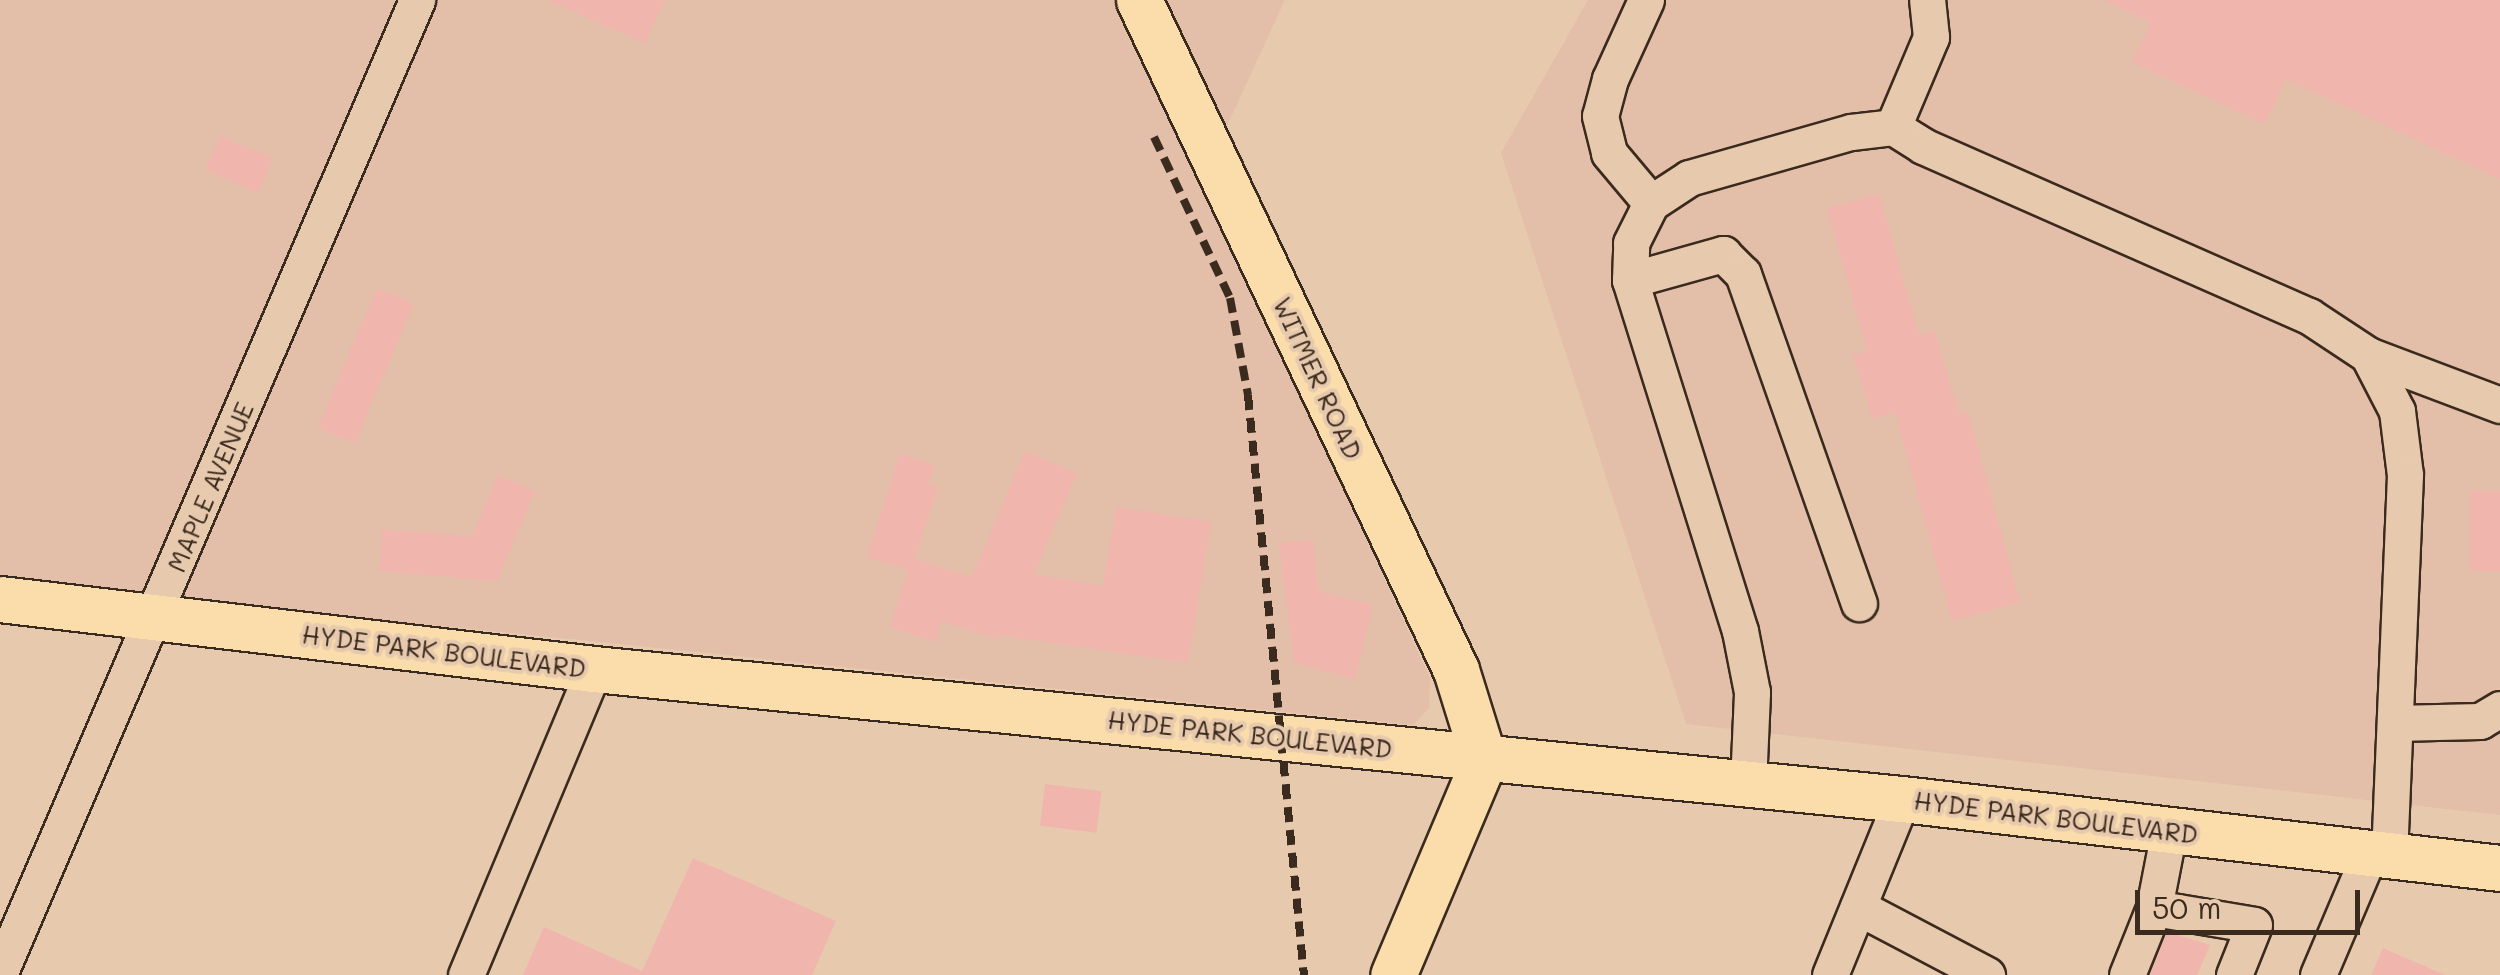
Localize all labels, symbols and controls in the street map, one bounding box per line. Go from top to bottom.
street label: WITMER ROAD [1267,292,1369,464]
street label: MAPLE AVENUE [161,398,259,576]
street label: HYDE PARK BOULEVARD [300,619,588,683]
street label: HYDE PARK BOULEVARD [1106,704,1394,764]
street label: HYDE PARK BOULEVARD [1912,785,2200,849]
scale bar [2140,870,2365,932]
text: 50 m [2152,887,2222,927]

